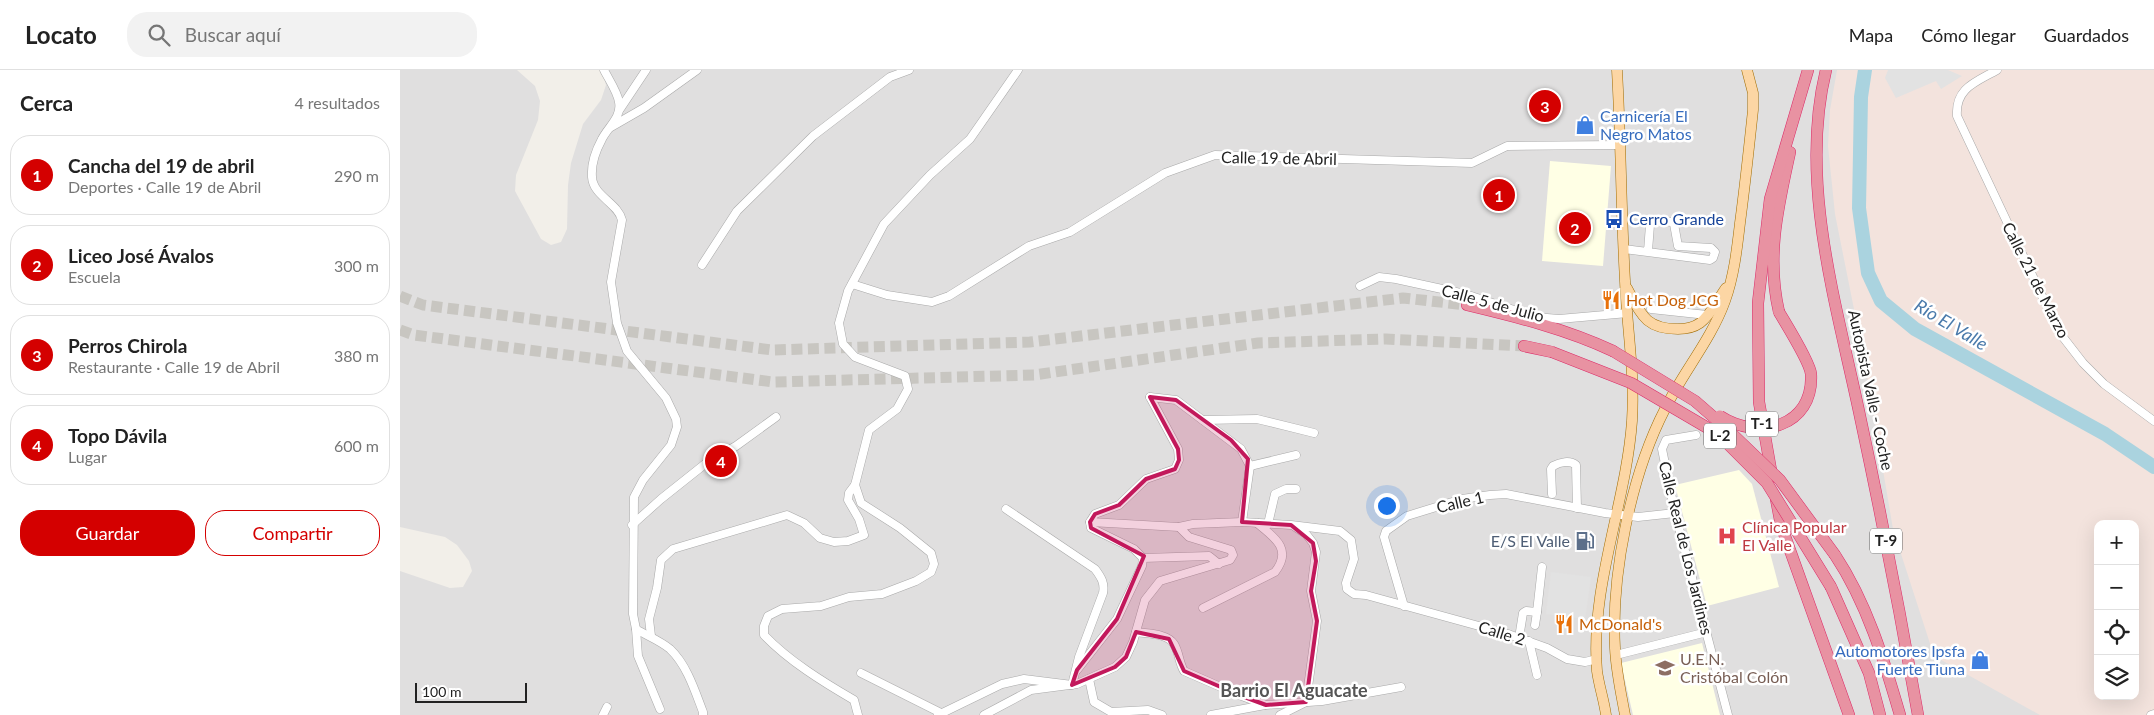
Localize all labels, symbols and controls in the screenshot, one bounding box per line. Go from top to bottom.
search box [127,12,477,57]
text: Locato [25,20,97,49]
icon: search [145,21,173,49]
text: Buscar aquí [185,23,281,46]
text: Mapa [1849,24,1893,46]
text: Cómo llegar [1921,24,2016,46]
text: Guardados [2044,24,2129,46]
pin: 3 [1529,87,1561,125]
text: Cerca [20,90,73,115]
text: 4 resultados [294,93,380,112]
place label: Carnicería El Negro Matos [1600,106,1692,143]
shop icon: Carnicería El Negro Matos [1574,114,1596,136]
street label: Calle 19 de Abril [1221,147,1337,168]
text: Cancha del 19 de abril [68,154,255,177]
text: 1 [32,166,42,185]
text: 290 m [334,166,379,185]
pin: 1 [1483,176,1515,214]
text: Deportes · Calle 19 de Abril [68,177,261,196]
bus stop icon: Cerro Grande [1603,208,1625,230]
pin: 2 [1559,209,1591,247]
place label: Cerro Grande [1629,209,1724,228]
street label: Calle 21 de Marzo [1999,219,2074,341]
text: Liceo José Ávalos [68,244,214,267]
text: 2 [32,256,42,275]
text: 300 m [334,256,379,275]
text: Escuela [68,267,121,286]
street label: Calle 5 de Julio [1440,280,1546,325]
restaurant icon: Hot Dog JCG [1600,289,1622,311]
place label: Hot Dog JCG [1626,290,1719,309]
water label: Río El Valle [1911,294,1992,355]
street label: Autopista Valle - Coche [1845,308,1898,472]
text: Perros Chirola [68,334,187,357]
text: 3 [32,346,42,365]
text: 380 m [334,346,379,365]
text: Restaurante · Calle 19 de Abril [68,357,280,376]
road number: T-1 [1746,412,1778,436]
text: Topo Dávila [68,424,167,447]
road number: L-2 [1704,424,1736,448]
text: 4 [32,436,42,455]
text: 600 m [334,436,379,455]
pin: 4 [705,442,737,480]
text: Lugar [68,447,107,466]
street label: Calle Real de Los Jardines [1656,459,1717,637]
street label: Calle 1 [1434,487,1485,516]
your location [1374,493,1400,519]
button: Guardar [20,510,195,556]
button: Compartir [205,510,380,556]
place label: Clínica Popular El Valle [1742,517,1847,554]
map controls [2094,520,2139,700]
button: + [2094,520,2139,565]
hospital icon: Clínica Popular El Valle [1716,525,1738,547]
road number: T-9 [1870,528,1902,554]
fuel station icon: E/S El Valle [1574,530,1596,552]
place label: E/S El Valle [1491,531,1570,550]
button: − [2094,565,2139,610]
button: locate [2094,610,2139,655]
restaurant icon: McDonald's [1553,613,1575,635]
place label: McDonald's [1579,614,1662,633]
street label: Calle 2 [1476,616,1528,649]
place label: Automotores Ipsfa Fuerte Tiuna [1835,641,1965,678]
place label: U.E.N. Cristóbal Colón [1680,649,1788,686]
shop icon: Automotores Ipsfa Fuerte Tiuna [1969,649,1991,671]
button: layers [2094,655,2139,700]
school or university icon: U.E.N. Cristóbal Colón [1654,657,1676,679]
district label: Barrio El Aguacate [1220,679,1368,701]
scale bar [415,680,528,703]
text: 100 m [422,683,461,700]

